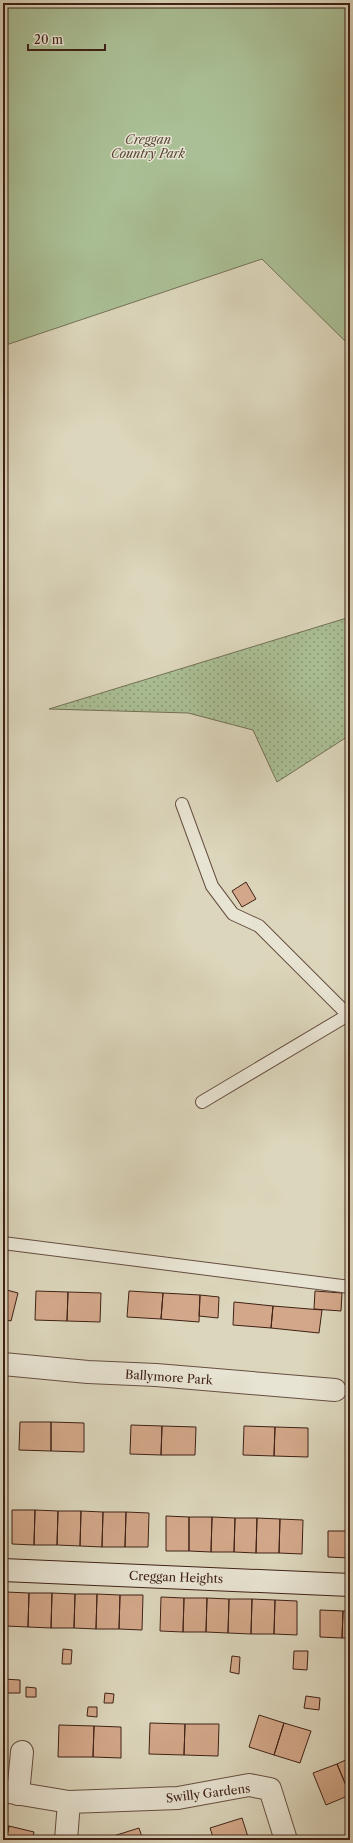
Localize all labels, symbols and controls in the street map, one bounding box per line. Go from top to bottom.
scale bar [28,26,105,52]
text: 20 m [34,32,63,47]
park label: Creggan Country Park [111,132,186,161]
street label: Ballymore Park [125,1366,214,1388]
street label: Creggan Heights [129,1568,223,1586]
street label: Swilly Gardens [165,1780,251,1806]

